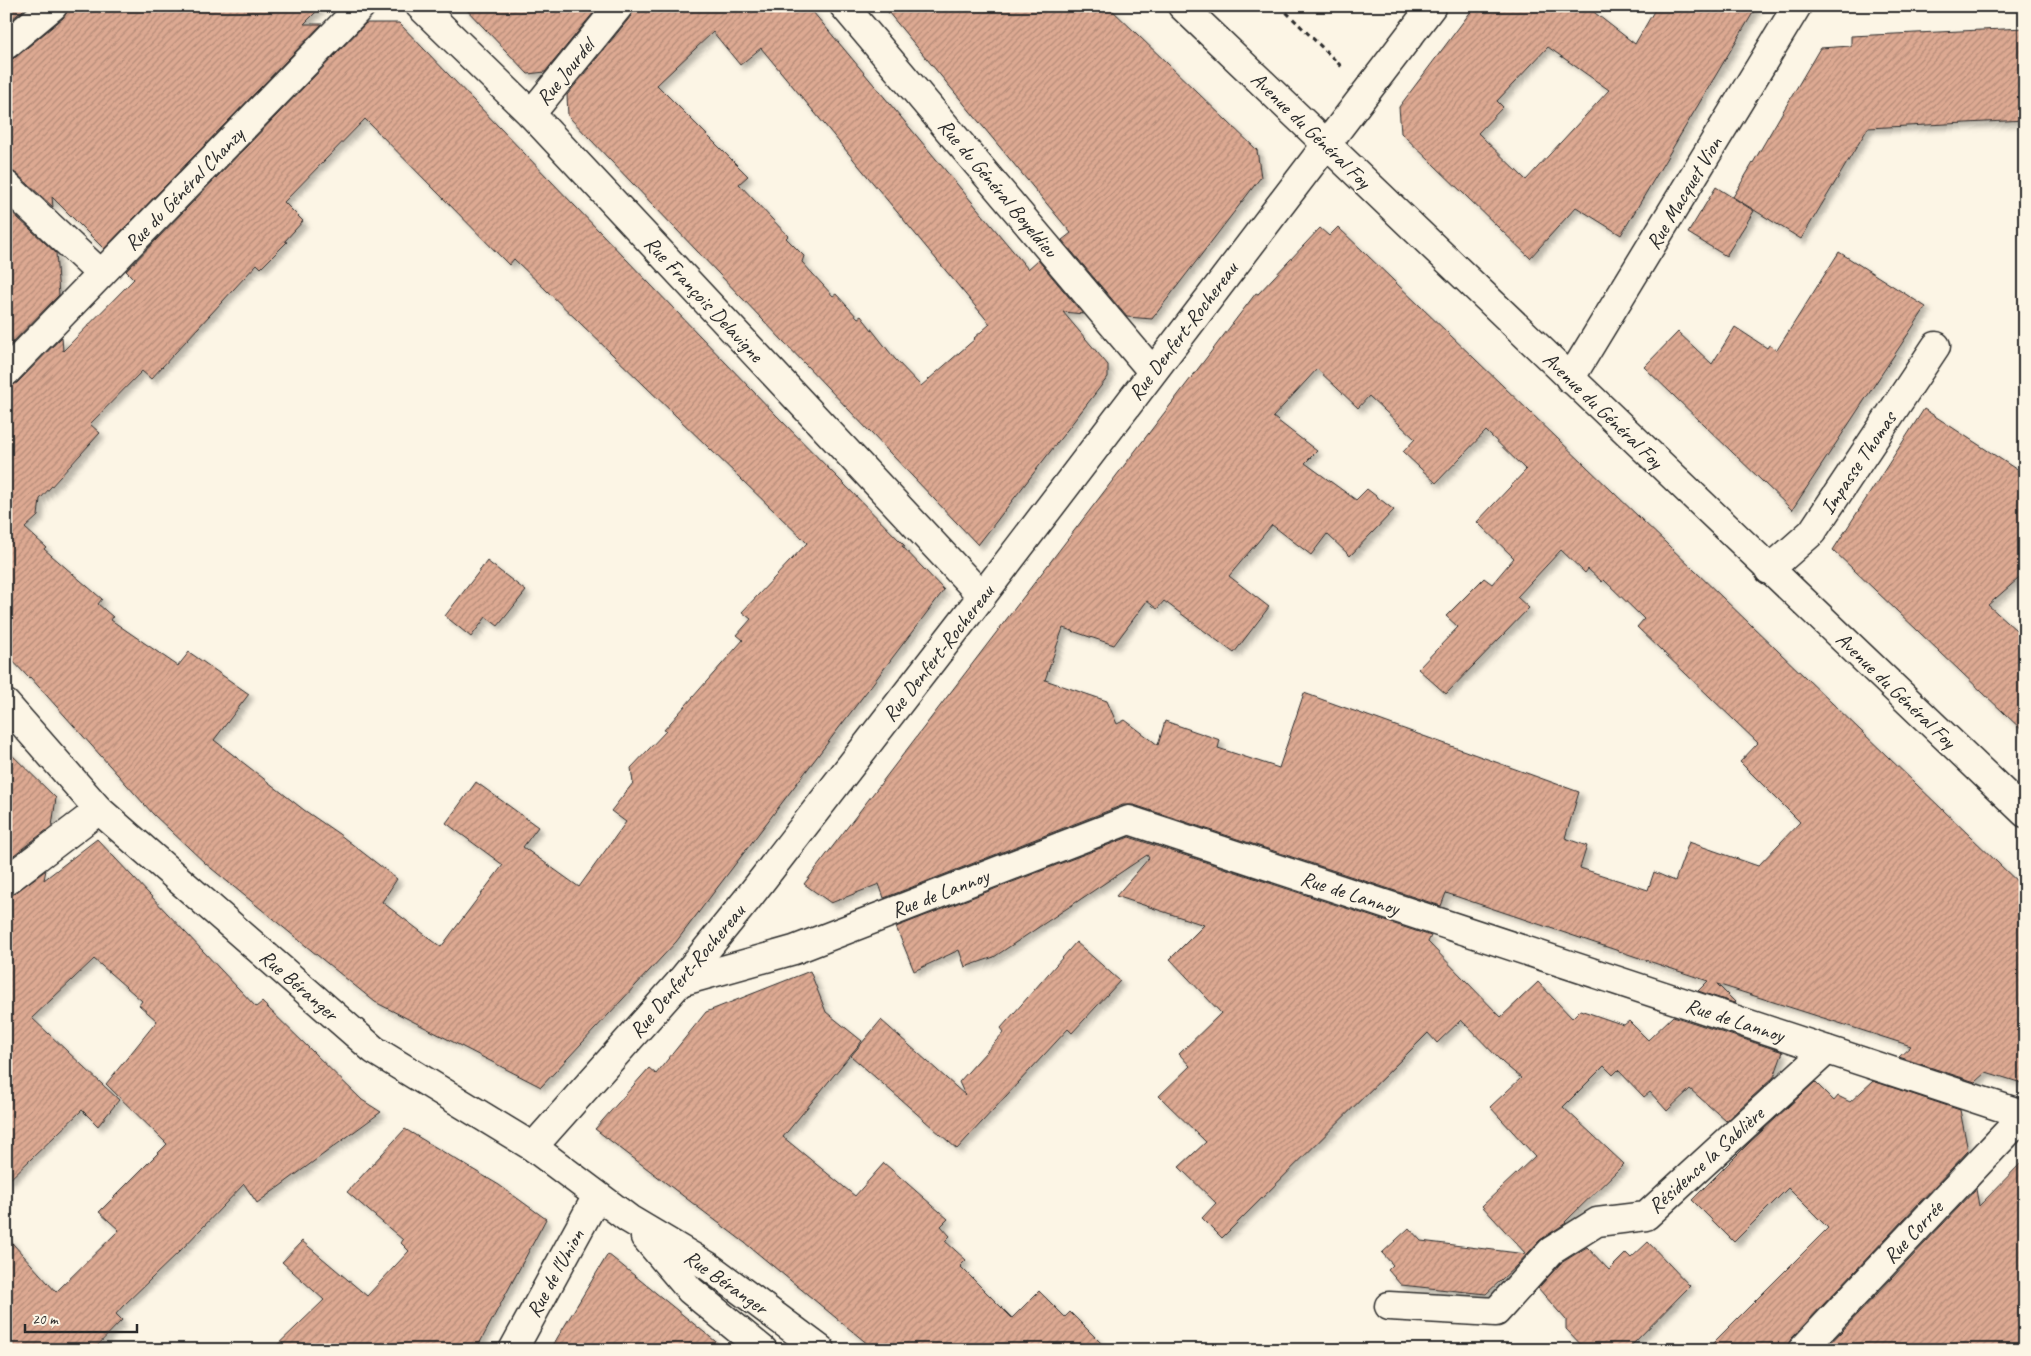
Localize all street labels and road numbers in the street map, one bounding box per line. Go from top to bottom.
street label: Rue Jourdel [530,31,602,111]
street label: Avenue du Général Foy [1246,66,1378,195]
street label: Rue du Général Boyeldieu [933,114,1064,263]
street label: Rue du Général Chanzy [119,121,251,256]
street label: Rue Macquet Vion [1640,131,1728,254]
street label: Rue François Delavigne [639,231,770,368]
street label: Rue Denfert-Rochereau [1122,256,1244,405]
street label: Avenue du Général Foy [1538,346,1670,475]
street label: Impasse Thomas [1814,405,1903,519]
street label: Rue Denfert-Rochereau [876,578,1000,727]
street label: Avenue du Général Foy [1831,626,1963,755]
street label: Rue de Lannoy [888,862,994,923]
street label: Rue de Lannoy [1297,865,1404,922]
street label: Rue Denfert-Rochereau [623,898,751,1043]
street label: Rue Béranger [254,944,346,1028]
street label: Rue de Lannoy [1682,992,1789,1049]
street label: Résidence la Sablière [1643,1100,1771,1219]
street label: Rue Corrée [1877,1194,1950,1269]
street label: Rue de l'Union [520,1224,590,1322]
street label: Rue Béranger [679,1244,775,1322]

